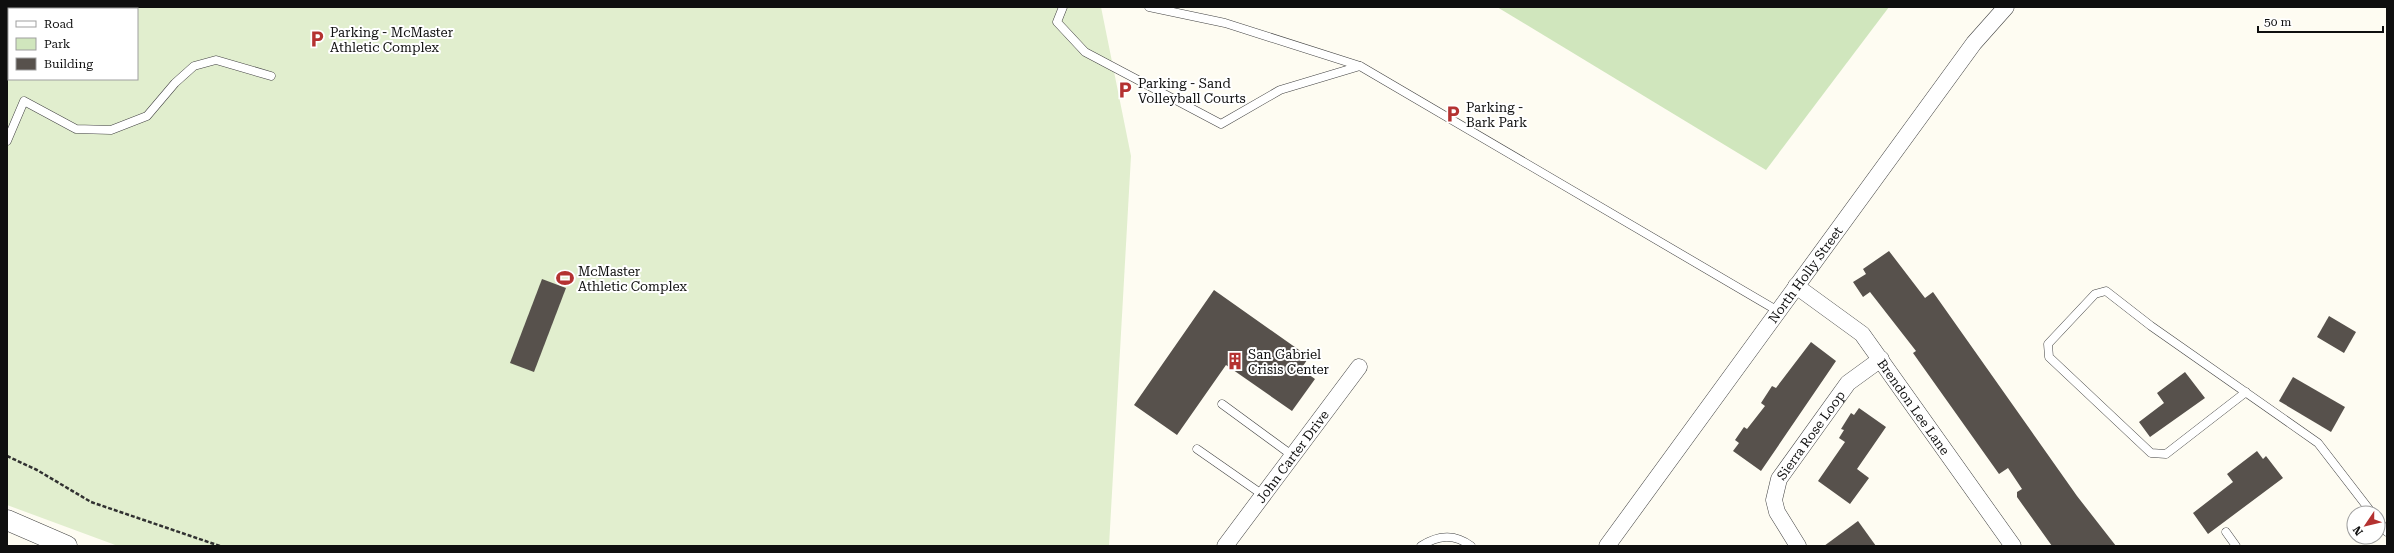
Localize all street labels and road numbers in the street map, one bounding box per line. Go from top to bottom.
street label: North Holly Street [1765,223,1845,326]
street label: Brendon Lee Lane [1875,356,1953,458]
street label: Sierra Rose Loop [1773,388,1848,483]
street label: John Carter Drive [1253,407,1332,506]

